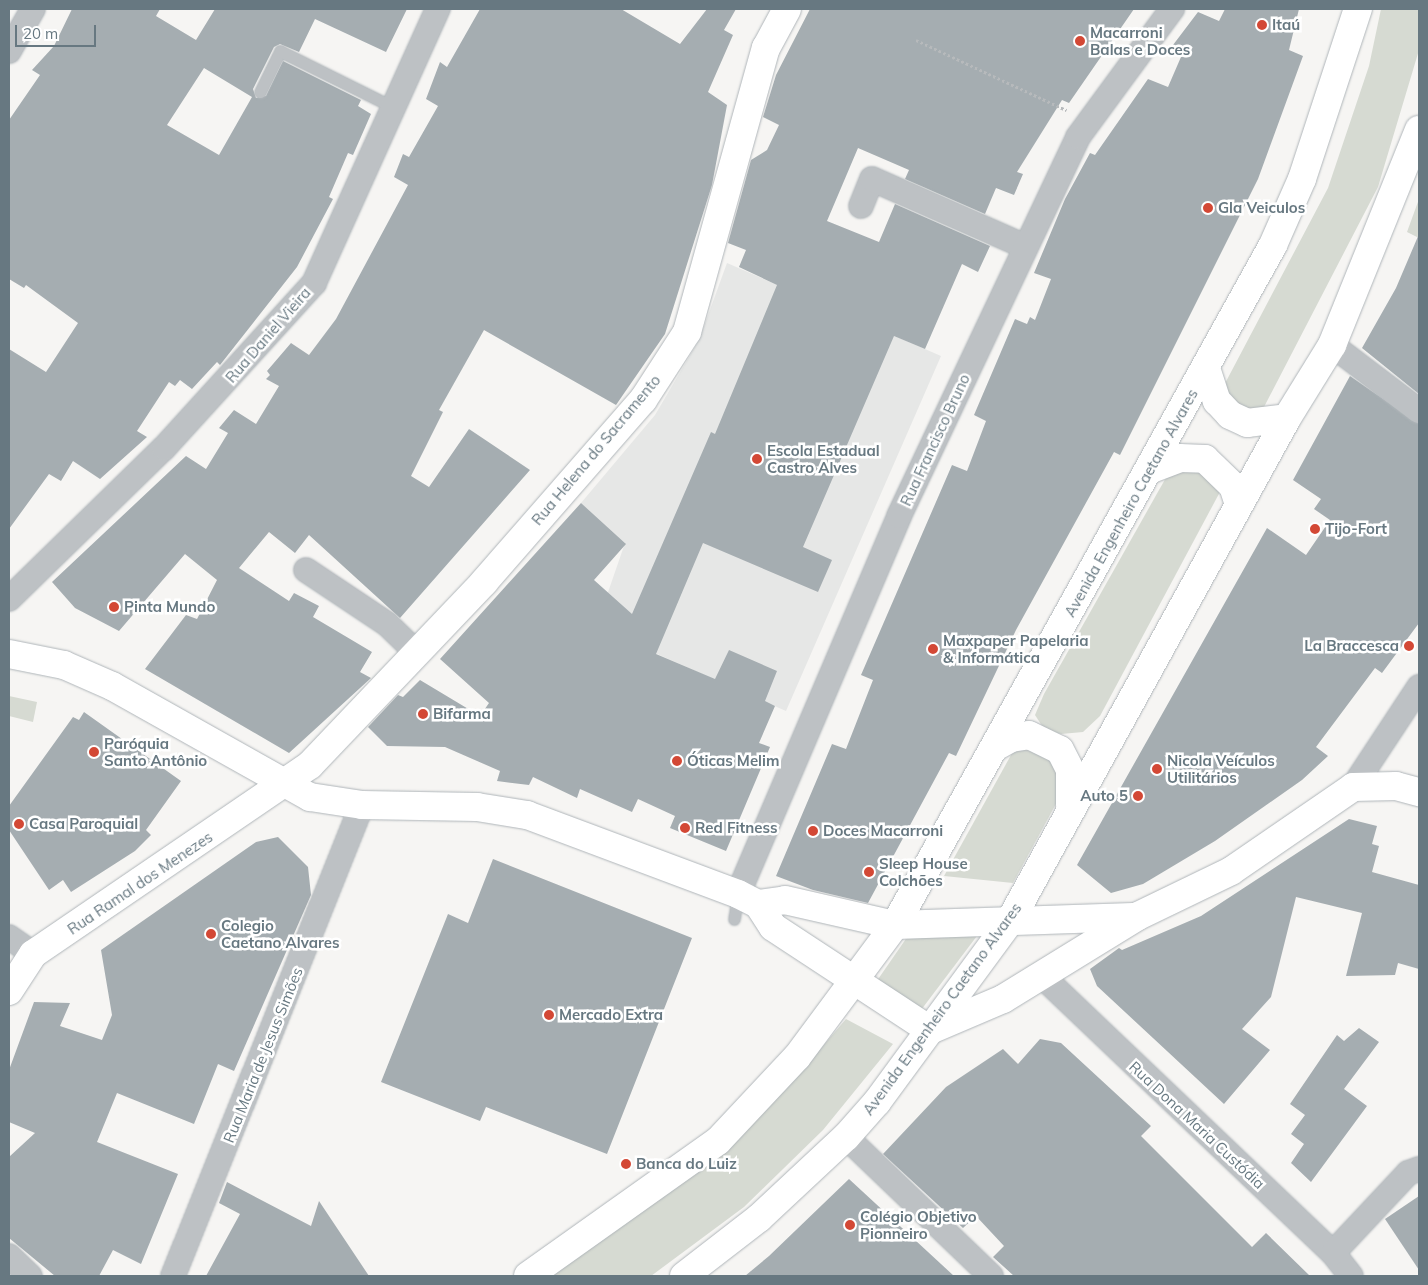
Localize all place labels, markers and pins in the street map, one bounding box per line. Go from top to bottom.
place label: Itaú [1272,16,1300,34]
marker: Itaú [1256,19,1268,31]
place label: Macarroni Balas e Doces [1090,23,1190,58]
marker: Macarroni Balas e Doces [1074,35,1086,47]
place label: Gla Veiculos [1218,199,1305,217]
marker: Gla Veiculos [1202,202,1214,214]
place label: Escola Estadual Castro Alves [767,441,880,476]
marker: Escola Estadual Castro Alves [751,453,763,465]
place label: Tijo-Fort [1325,520,1387,538]
marker: Tijo-Fort [1309,523,1321,535]
place label: Pinta Mundo [124,598,215,616]
marker: Pinta Mundo [108,601,120,613]
place label: Maxpaper Papelaria & Informática [943,631,1088,666]
place label: La Braccesca [1304,637,1399,655]
marker: La Braccesca [1403,640,1415,652]
marker: Maxpaper Papelaria & Informática [927,643,939,655]
place label: Bifarma [433,705,491,723]
marker: Bifarma [417,708,429,720]
place label: Paróquia Santo Antônio [104,734,207,769]
marker: Paróquia Santo Antônio [88,746,100,758]
place label: Nicola Veículos Utilitários [1167,751,1275,786]
place label: Óticas Melim [687,752,779,770]
marker: Óticas Melim [671,755,683,767]
marker: Nicola Veículos Utilitários [1151,763,1163,775]
place label: Auto 5 [1080,787,1128,805]
marker: Auto 5 [1132,790,1144,802]
place label: Casa Paroquial [29,815,138,833]
marker: Casa Paroquial [13,818,25,830]
place label: Red Fitness [695,819,777,837]
marker: Red Fitness [679,822,691,834]
place label: Doces Macarroni [823,822,943,840]
marker: Doces Macarroni [807,825,819,837]
place label: Sleep House Colchões [879,854,968,889]
marker: Sleep House Colchões [863,866,875,878]
place label: Colegio Caetano Alvares [221,916,339,951]
marker: Colegio Caetano Alvares [205,928,217,940]
place label: Mercado Extra [559,1006,663,1024]
marker: Mercado Extra [543,1009,555,1021]
place label: Banca do Luiz [636,1155,737,1173]
marker: Banca do Luiz [620,1158,632,1170]
place label: Colégio Objetivo Pionneiro [860,1207,977,1242]
marker: Colégio Objetivo Pionneiro [844,1219,856,1231]

